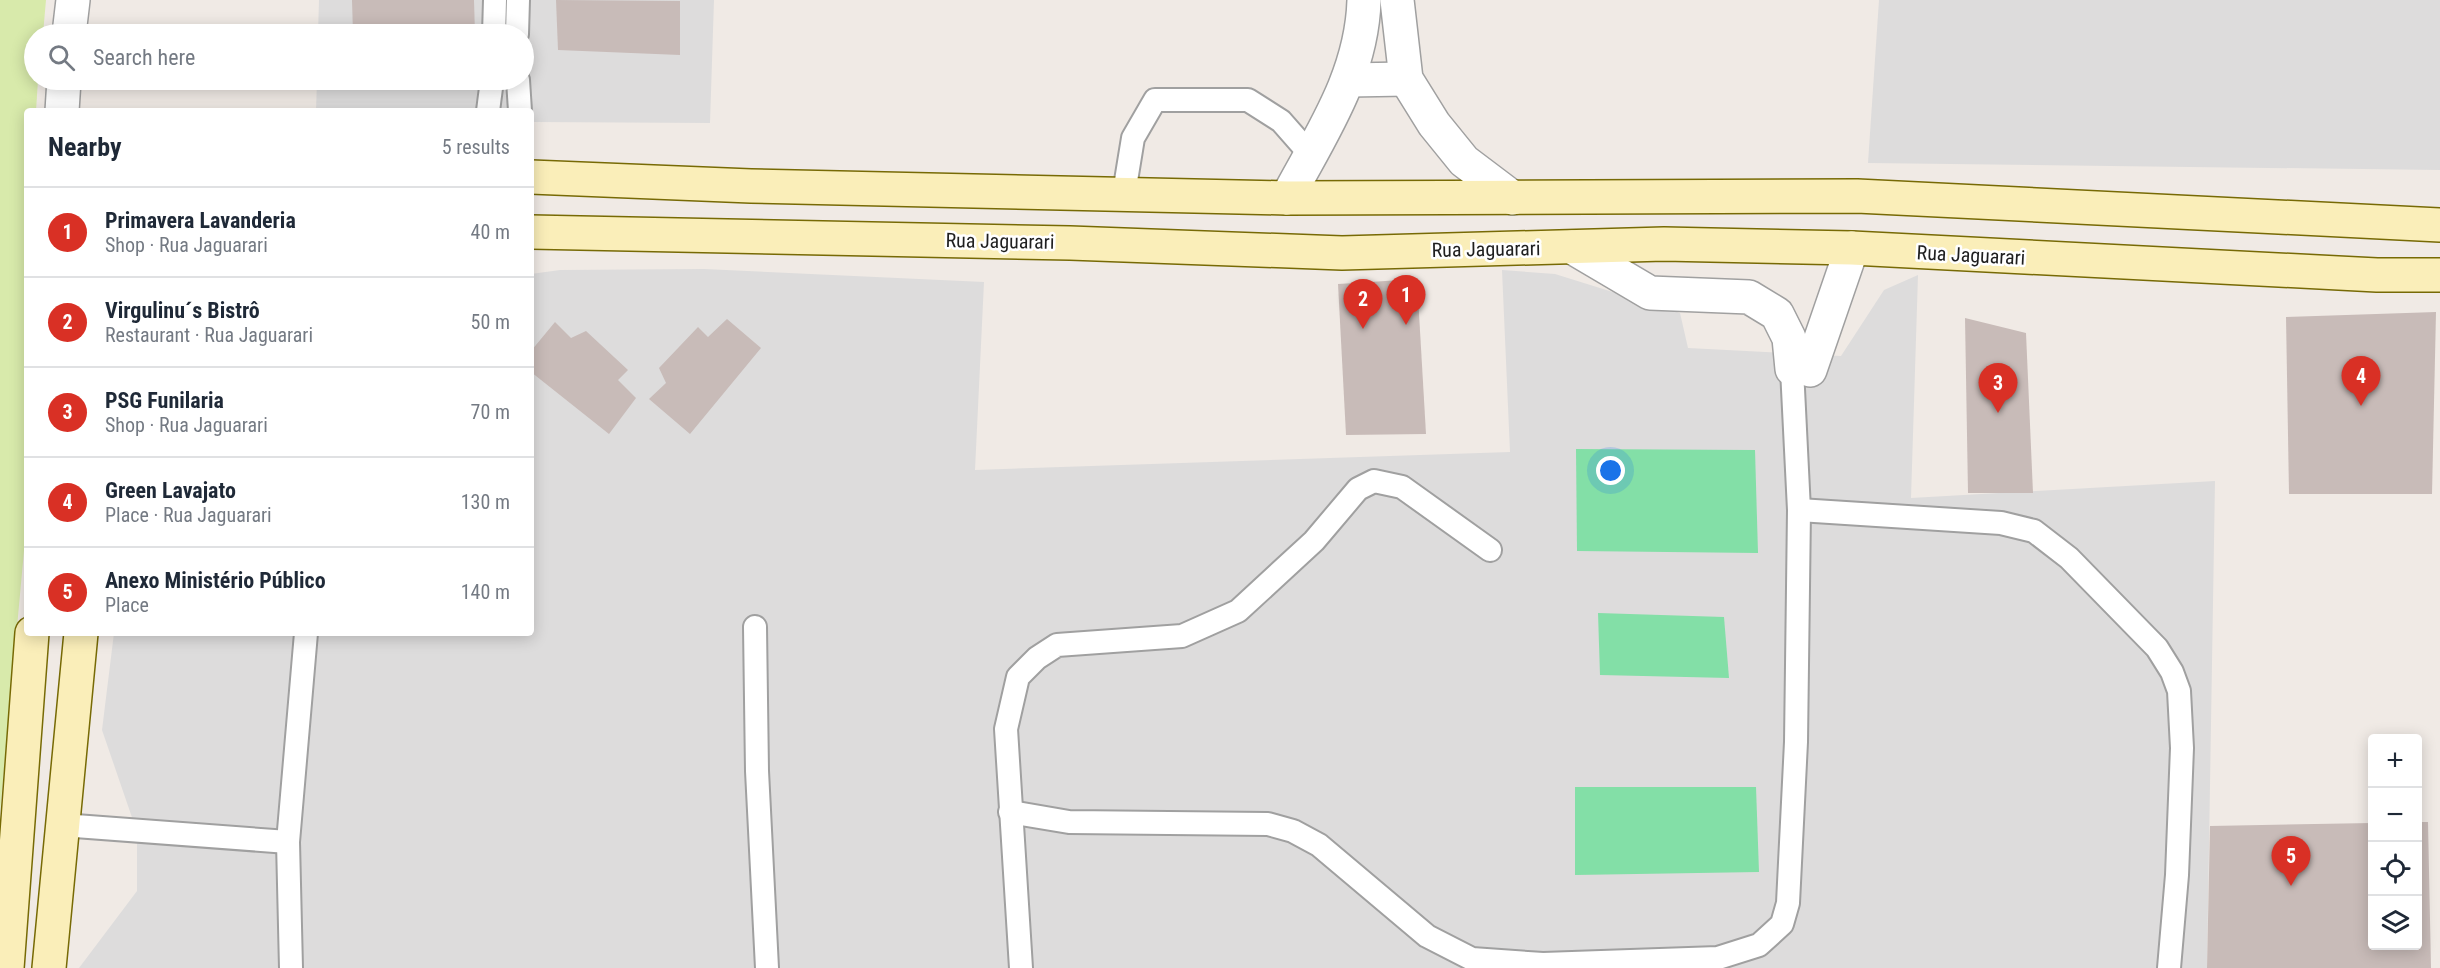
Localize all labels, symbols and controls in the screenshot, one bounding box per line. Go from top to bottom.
search box [24,24,534,90]
icon: search [45,41,78,74]
text: Search here [93,45,195,70]
text: Nearby [48,132,122,162]
text: 5 results [442,135,510,159]
text: Primavera Lavanderia [105,208,296,233]
text: 1 [62,220,73,244]
text: 40 m [471,220,510,244]
street label: Rua Jaguarari [945,228,1055,254]
text: Shop · Rua Jaguarari [105,233,268,257]
street label: Rua Jaguarari [1431,236,1541,262]
street label: Rua Jaguarari [1916,240,2026,270]
pin: 1 [1386,276,1426,325]
pin: 2 [1344,280,1382,329]
text: Virgulinu´s Bistrô [105,298,260,323]
text: 2 [62,310,73,334]
text: 50 m [471,310,510,334]
text: Restaurant · Rua Jaguarari [105,323,313,347]
pin: 4 [2342,356,2380,406]
pin: 3 [1978,364,2018,413]
text: PSG Funilaria [105,388,224,413]
text: 3 [62,400,73,424]
text: 70 m [471,400,510,424]
text: Shop · Rua Jaguarari [105,413,268,437]
your location [1596,456,1625,485]
text: Green Lavajato [105,478,236,503]
text: 4 [62,490,73,514]
text: 130 m [461,490,510,514]
text: Place · Rua Jaguarari [105,503,272,527]
text: Anexo Ministério Público [105,568,326,593]
text: 5 [62,580,73,604]
text: 140 m [461,580,510,604]
text: Place [105,593,149,617]
map controls [2368,734,2422,950]
button: + [2368,734,2422,788]
button: − [2368,788,2422,842]
pin: 5 [2272,836,2310,886]
button: locate [2368,842,2422,896]
button: layers [2368,896,2422,950]

